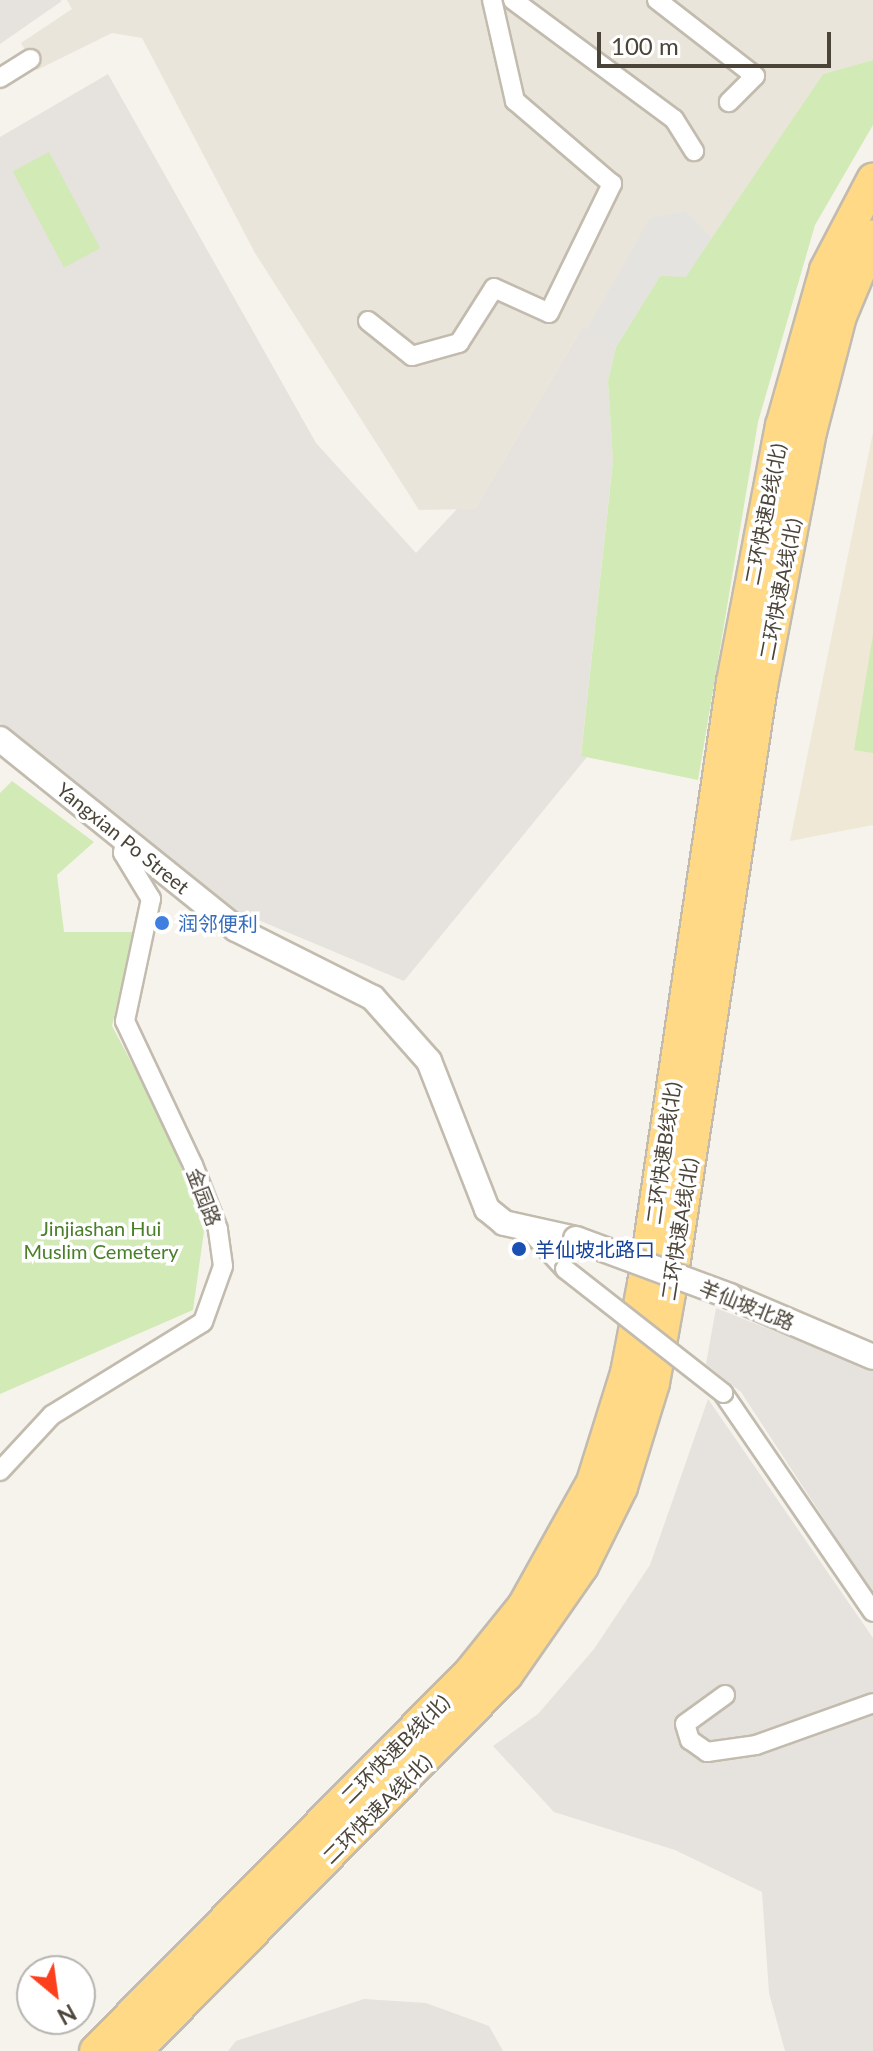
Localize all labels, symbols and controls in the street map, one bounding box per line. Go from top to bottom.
scale bar [601,16,835,66]
text: 100 m [611,31,679,60]
street label: 二环快速B线(北) [740,441,790,587]
street label: 二环快速A线(北) [754,516,806,662]
street label: Yangxian Po Street [52,777,194,899]
place label: 润邻便利 [178,911,258,935]
marker: 润邻便利 [153,914,171,932]
street label: 二环快速B线(北) [641,1080,685,1226]
street label: 二环快速A线(北) [656,1156,702,1302]
street label: 金园路 [182,1165,226,1229]
park label: Jinjiashan Hui Muslim Cemetery [23,1216,179,1263]
place label: 羊仙坡北路口 [535,1237,655,1261]
marker: 羊仙坡北路口 [510,1240,528,1258]
street label: 羊仙坡北路 [696,1275,798,1335]
street label: 二环快速B线(北) [336,1690,454,1808]
street label: 二环快速A线(北) [318,1750,436,1868]
north arrow [16,1955,96,2035]
text: N [53,1999,81,2031]

